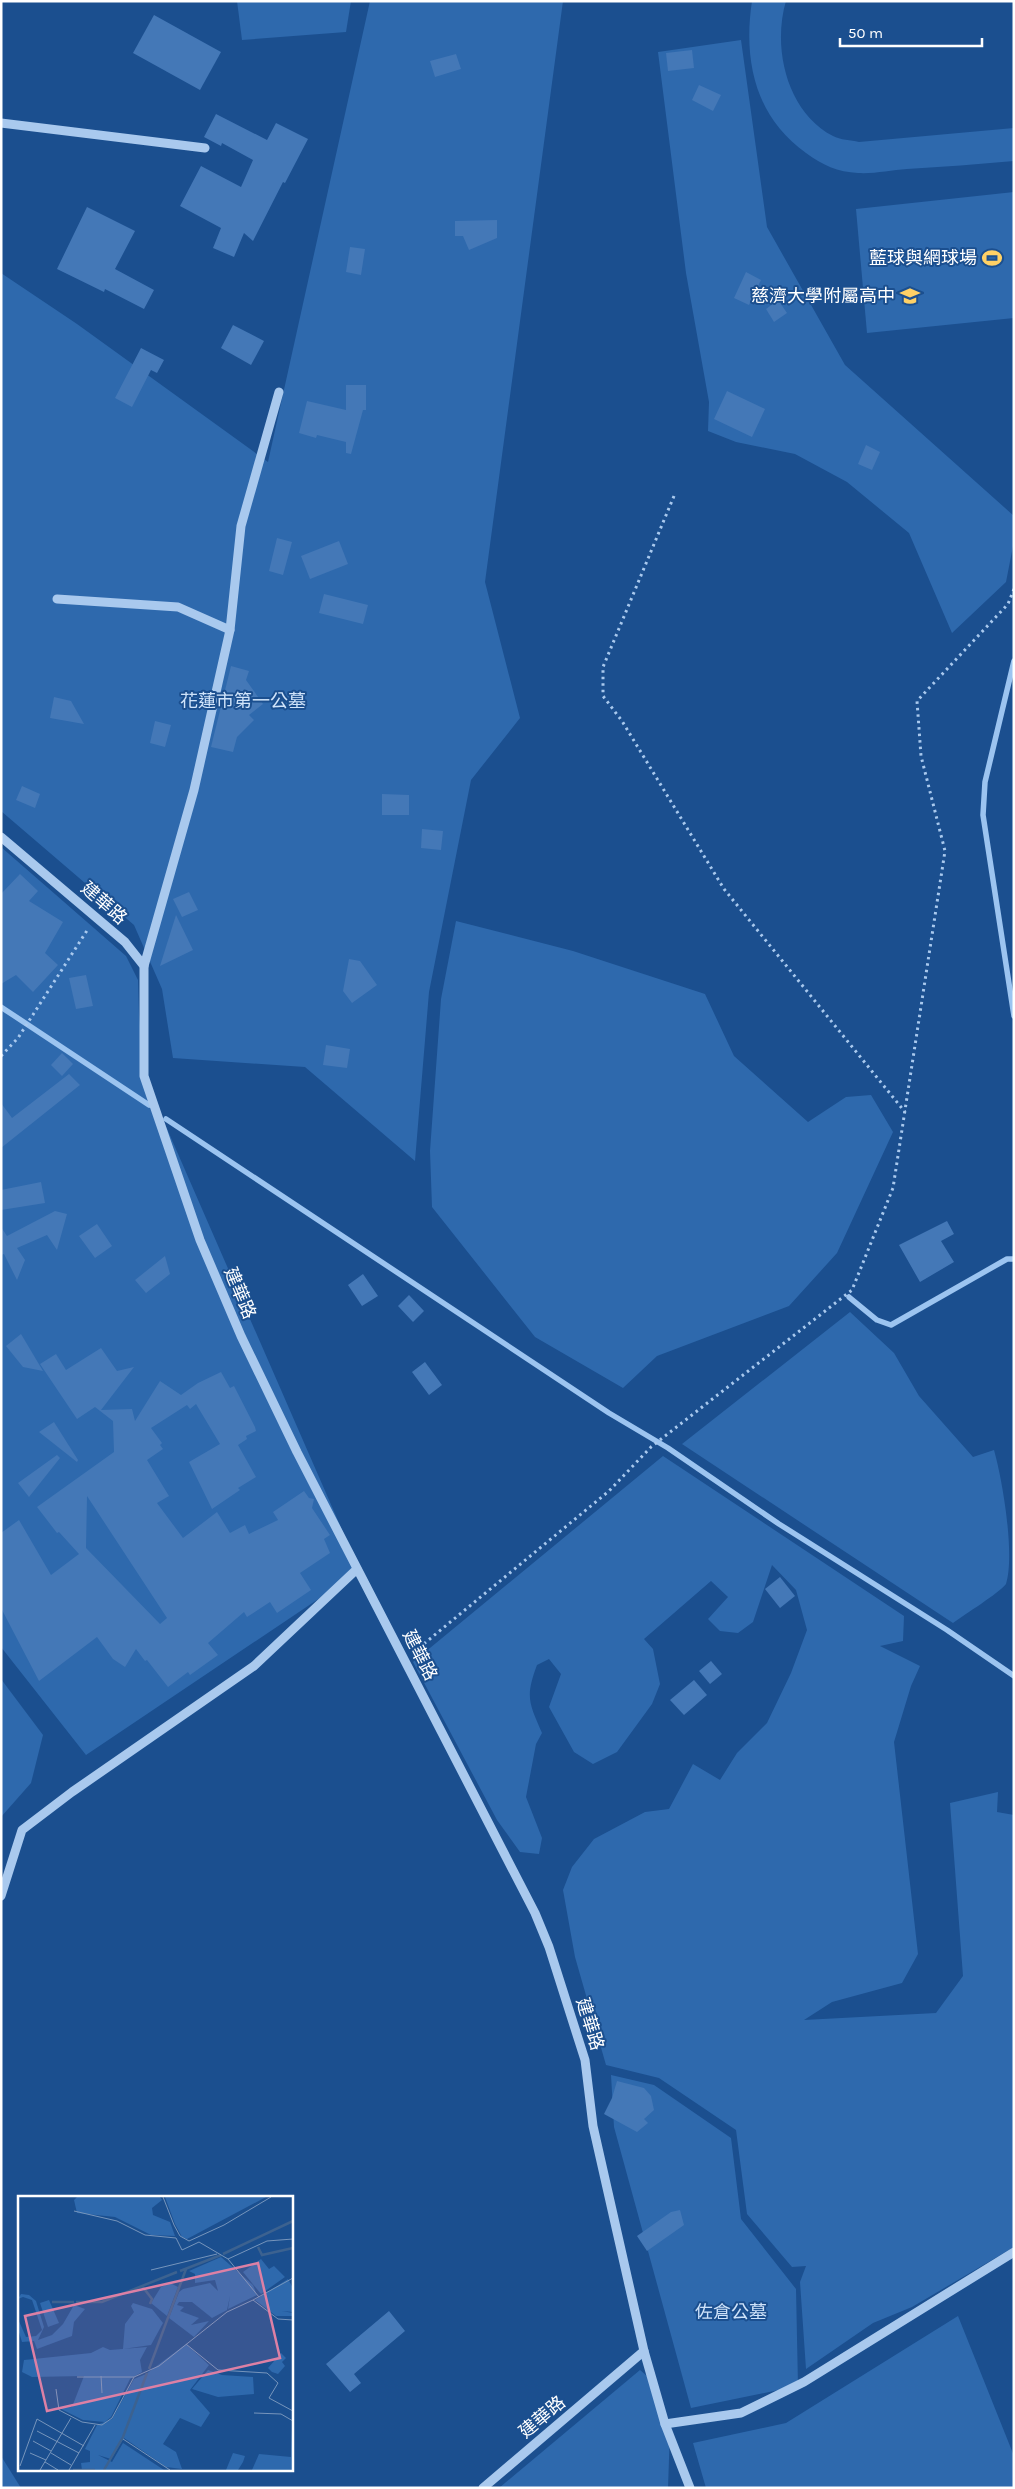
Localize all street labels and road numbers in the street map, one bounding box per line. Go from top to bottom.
street label: 建華路 [76,877,132,929]
street label: 建華路 [219,1264,261,1322]
street label: 建華路 [398,1626,442,1684]
street label: 建華路 [572,1995,608,2053]
street label: 建華路 [514,2391,570,2443]

